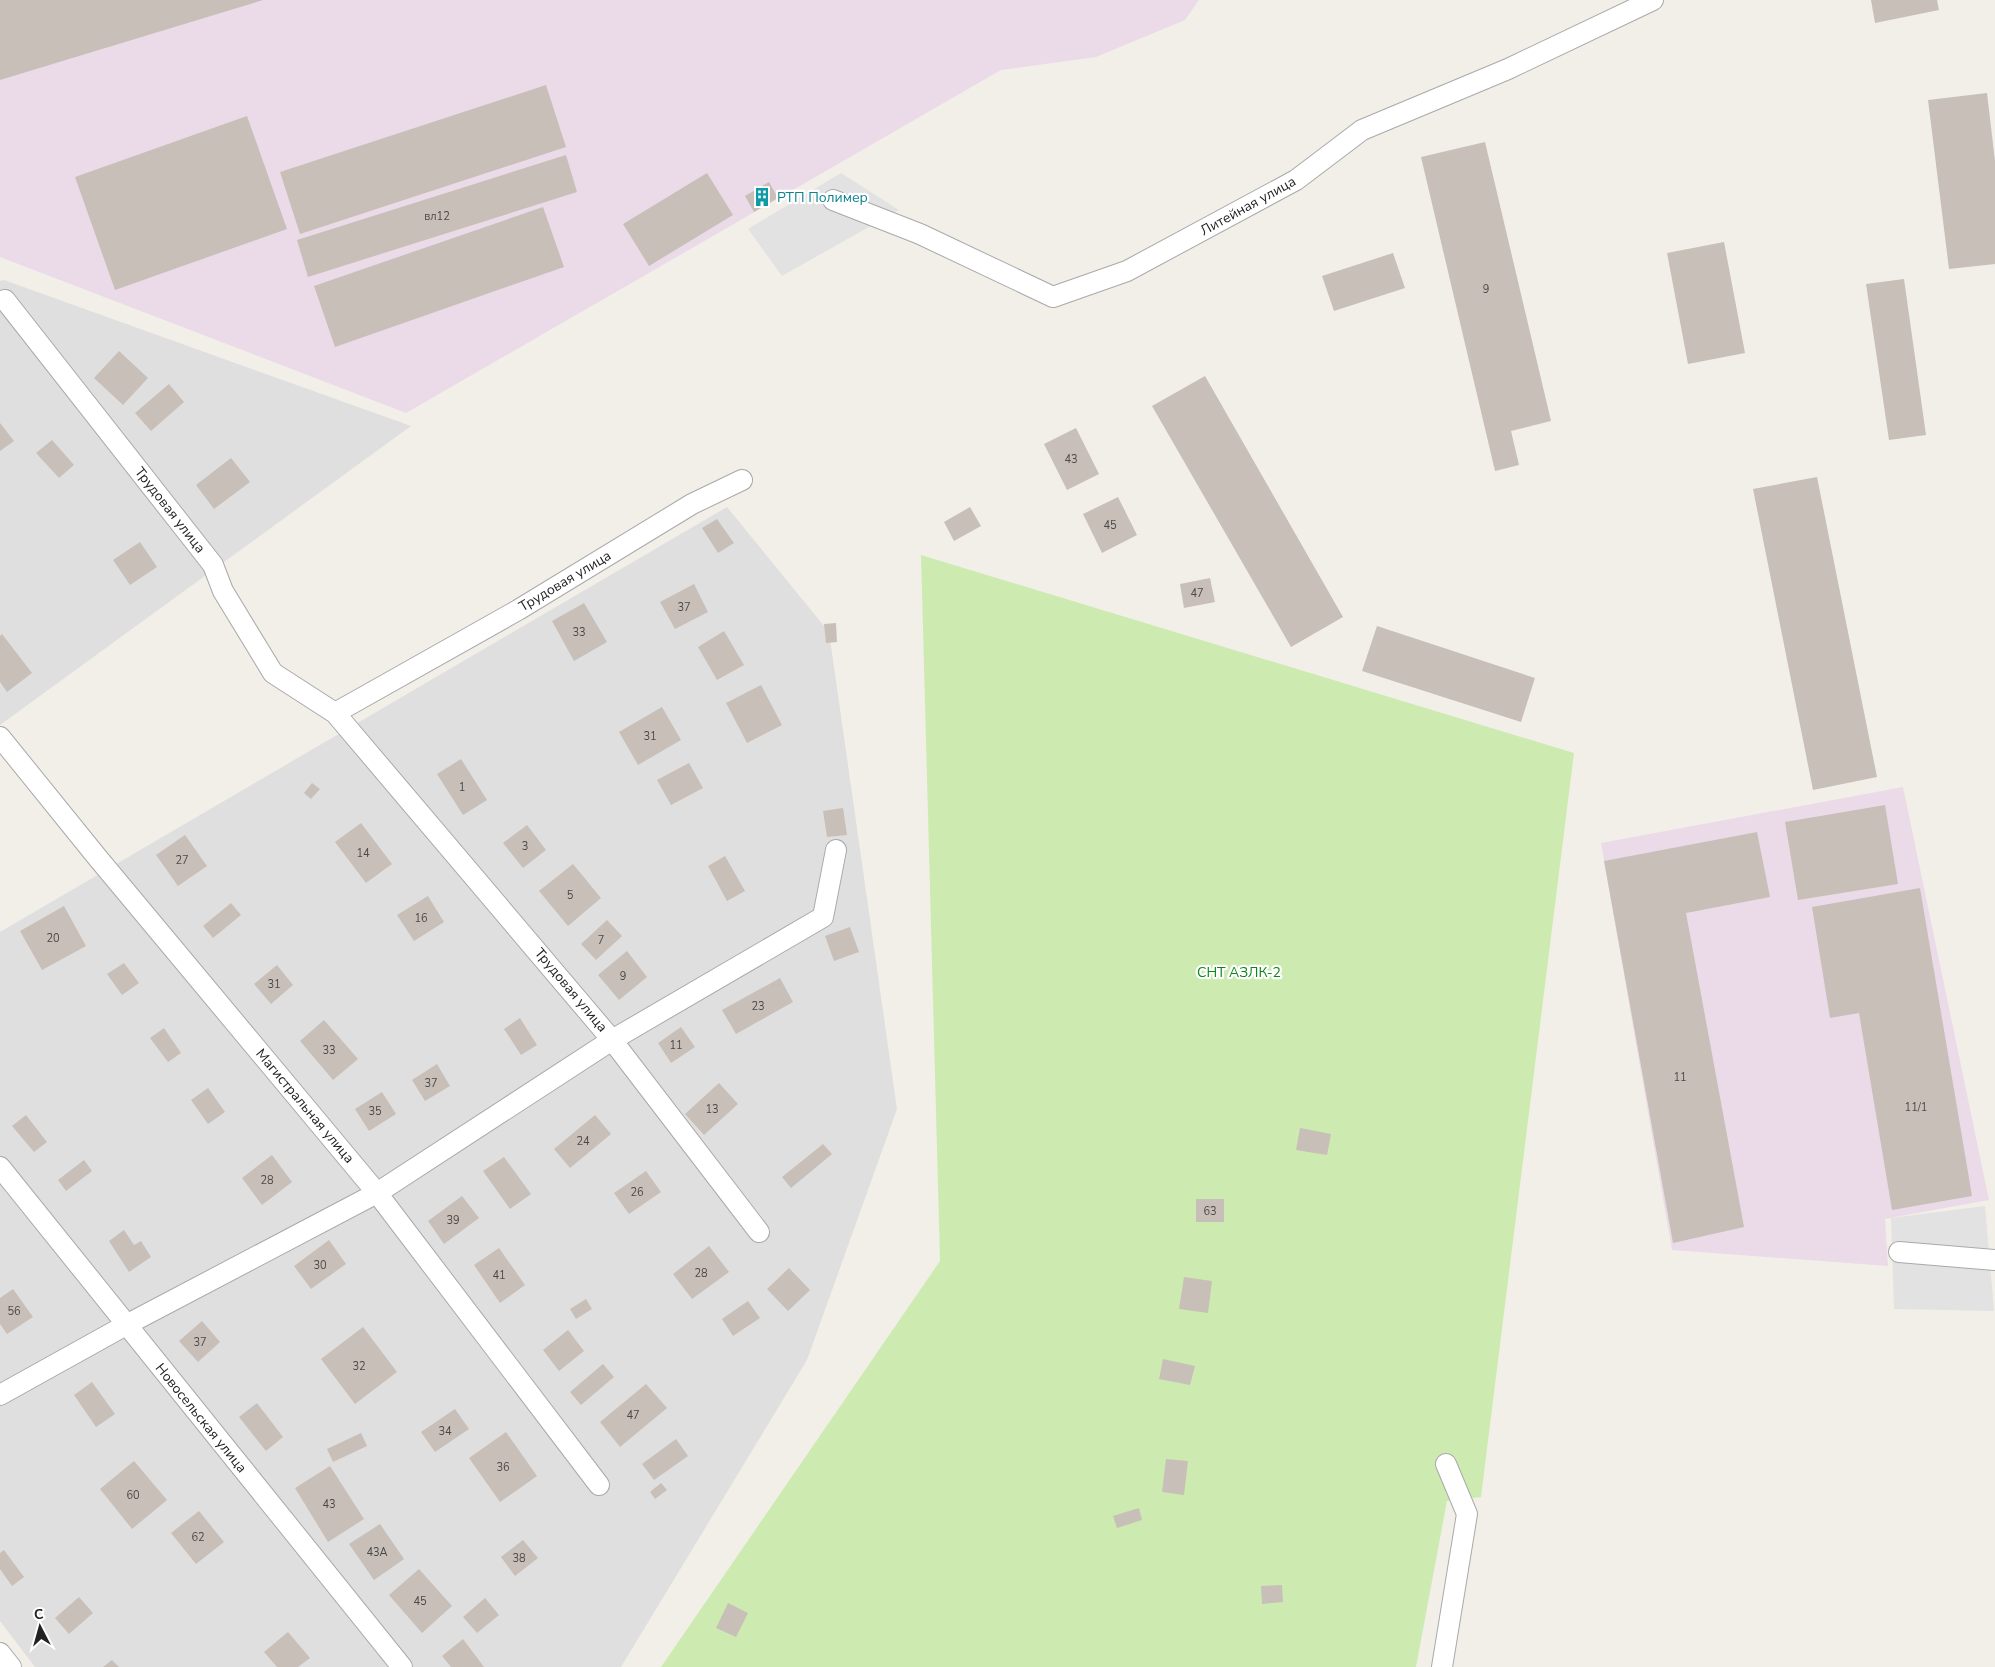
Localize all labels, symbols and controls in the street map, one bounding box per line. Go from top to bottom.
street label: Литейная улица [1197,172,1299,240]
building icon: РТП Полимер [751,186,773,208]
place label: РТП Полимер [777,188,868,207]
house number: вл12 [424,209,450,224]
house number: 9 [1483,282,1489,297]
house number: 43 [1064,452,1078,467]
street label: Трудовая улица [130,463,210,557]
house number: 45 [1103,518,1117,533]
street label: Трудовая улица [515,546,615,616]
house number: 47 [1190,586,1204,601]
house number: 37 [677,600,691,615]
house number: 33 [572,625,586,640]
house number: 31 [643,729,657,744]
house number: 1 [459,780,465,795]
house number: 3 [522,839,528,854]
house number: 14 [356,846,370,861]
house number: 27 [175,853,189,868]
house number: 5 [567,888,574,903]
house number: 16 [414,911,428,926]
house number: 20 [46,931,60,946]
house number: 7 [598,933,604,948]
street label: Трудовая улица [530,944,612,1036]
park label: СНТ АЗЛК-2 [1197,963,1281,982]
house number: 9 [620,969,626,984]
house number: 31 [267,977,281,992]
house number: 23 [751,999,765,1014]
house number: 11 [669,1038,683,1053]
house number: 33 [322,1043,336,1058]
street label: Магистральная улица [251,1045,359,1167]
house number: 11 [1673,1070,1687,1085]
house number: 37 [424,1076,438,1091]
house number: 11/1 [1905,1100,1927,1115]
house number: 13 [705,1102,719,1117]
house number: 35 [368,1104,382,1119]
house number: 24 [576,1134,590,1149]
house number: 28 [260,1173,274,1188]
house number: 26 [630,1185,644,1200]
house number: 63 [1203,1204,1217,1219]
house number: 39 [446,1213,460,1228]
house number: 30 [313,1258,327,1273]
house number: 28 [694,1266,708,1281]
house number: 41 [492,1268,506,1283]
house number: 56 [7,1304,21,1319]
house number: 37 [193,1335,207,1350]
street label: Новосельская улица [151,1359,251,1477]
house number: 32 [352,1359,366,1374]
house number: 47 [626,1408,640,1423]
house number: 34 [438,1424,452,1439]
house number: 36 [496,1460,510,1475]
house number: 60 [126,1488,140,1503]
house number: 43 [322,1497,336,1512]
house number: 62 [191,1530,205,1545]
house number: 43А [366,1545,388,1560]
house number: 38 [512,1551,526,1566]
house number: 45 [413,1594,427,1609]
north arrow [15,1602,65,1652]
text: С [33,1605,45,1625]

